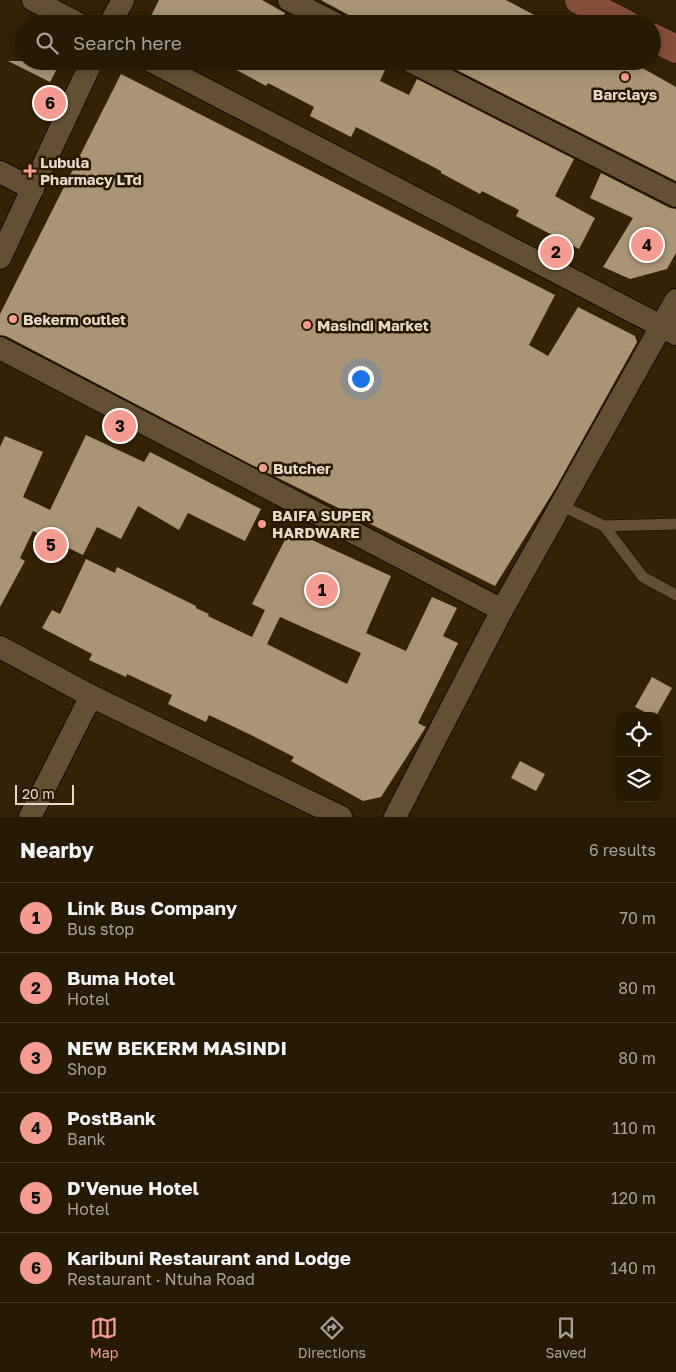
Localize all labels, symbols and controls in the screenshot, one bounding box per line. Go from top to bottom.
search box [15,15,661,70]
icon: search [33,29,61,57]
text: Search here [73,31,182,54]
marker: Barclays [619,71,631,83]
pin: 6 [34,84,66,122]
place label: Barclays [593,85,657,103]
place label: Lubula Pharmacy LTd [40,153,142,188]
marker: Lubula Pharmacy LTd [24,165,36,177]
pin: 4 [631,226,663,264]
pin: 2 [540,233,572,271]
place label: Bekerm outlet [23,310,126,328]
marker: Bekerm outlet [7,313,19,325]
place label: Masindi Market [317,316,429,334]
marker: Masindi Market [301,319,313,331]
your location [348,366,374,392]
pin: 3 [104,407,136,445]
place label: Butcher [273,459,331,477]
marker: Butcher [257,462,269,474]
place label: BAIFA SUPER HARDWARE [272,506,371,541]
marker: BAIFA SUPER HARDWARE [256,518,268,530]
pin: 5 [35,526,67,564]
pin: 1 [306,571,338,609]
map controls [616,712,661,802]
button: locate [616,712,661,757]
button: layers [616,757,661,802]
scale bar [15,782,74,805]
text: 20 m [22,785,55,802]
text: Nearby [20,837,94,863]
text: 6 results [589,840,656,860]
text: Link Bus Company [67,896,237,919]
text: 1 [32,908,40,928]
text: 70 m [619,908,656,928]
text: Bus stop [67,919,134,939]
text: Buma Hotel [67,966,175,989]
text: 2 [31,978,41,998]
text: 80 m [618,978,656,998]
text: Hotel [67,989,110,1009]
text: NEW BEKERM MASINDI [67,1036,287,1059]
text: 3 [31,1048,41,1068]
text: 80 m [618,1048,656,1068]
text: Shop [67,1059,107,1079]
text: PostBank [67,1106,156,1129]
text: 4 [31,1118,41,1138]
text: 110 m [612,1118,656,1138]
text: Bank [67,1129,106,1149]
text: D'Venue Hotel [67,1176,199,1199]
text: 5 [31,1188,41,1208]
text: 120 m [611,1188,656,1208]
text: Hotel [67,1199,110,1219]
text: Karibuni Restaurant and Lodge [67,1246,351,1269]
text: 6 [31,1258,41,1278]
text: 140 m [610,1258,656,1278]
text: Restaurant · Ntuha Road [67,1269,255,1289]
tab: Map [90,1314,118,1361]
tab: Directions [298,1314,366,1361]
tab: Saved [545,1314,586,1361]

